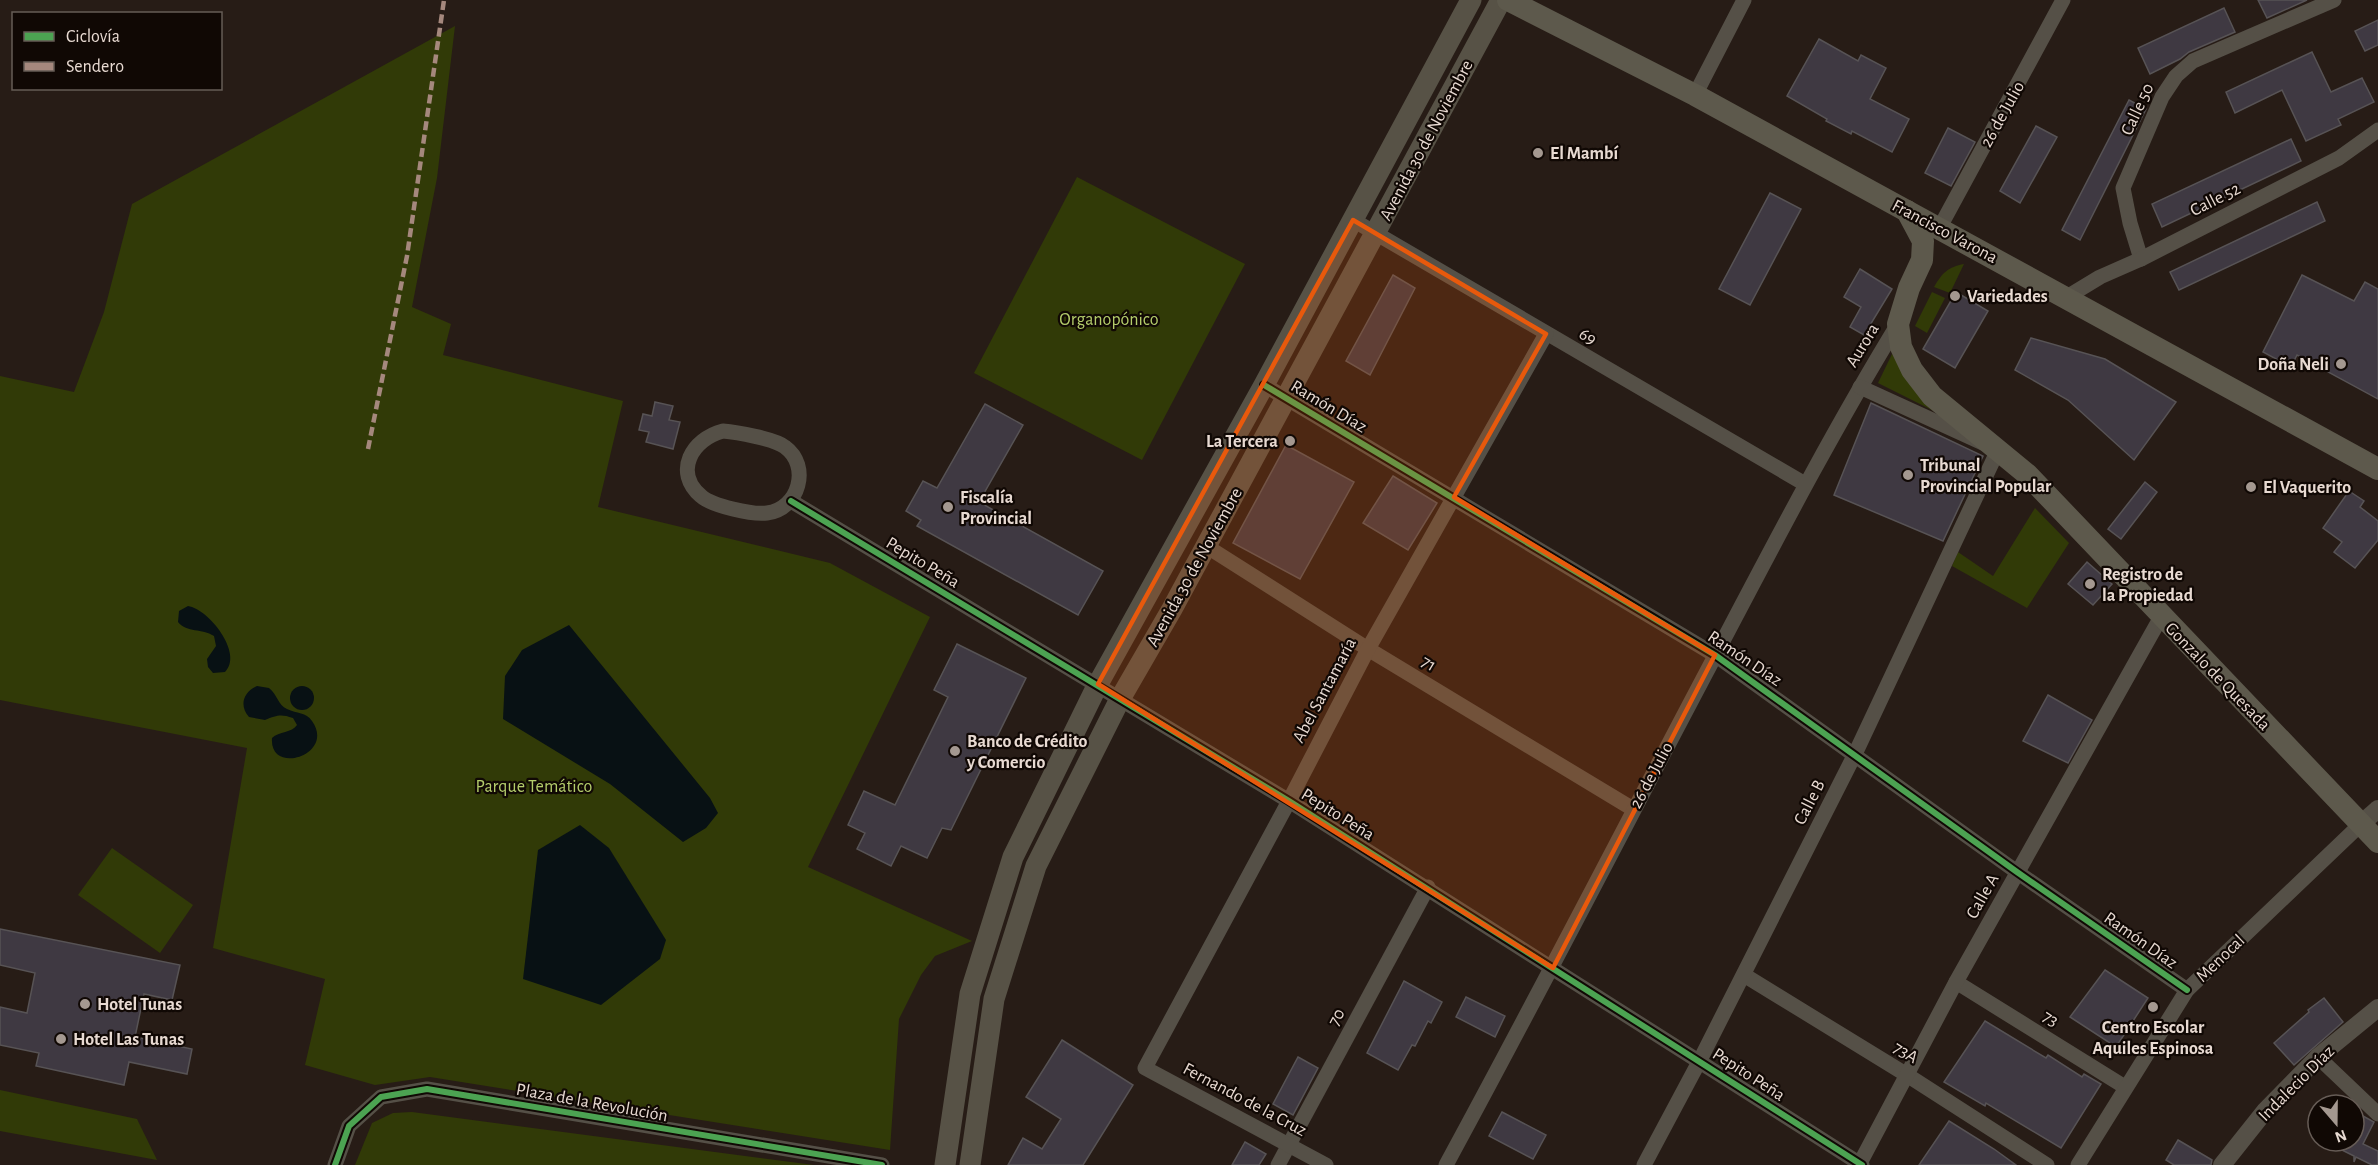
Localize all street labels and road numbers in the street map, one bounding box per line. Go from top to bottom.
street label: Avenida 30 de Noviembre [1377,57,1477,224]
street label: 26 de Julio [1977,78,2028,151]
street label: Calle 50 [2118,81,2158,138]
street label: Calle 52 [2188,180,2243,220]
street label: Francisco Varona [1889,197,2000,267]
street label: Aurora [1843,321,1883,370]
street label: 69 [1576,325,1599,349]
street label: Ramón Díaz [1288,377,1369,436]
street label: Avenida 30 de Noviembre [1144,485,1246,650]
street label: Pepito Peña [883,534,962,592]
street label: Gonzalo de Quesada [2161,619,2273,734]
street label: Ramón Díaz [1704,628,1785,690]
street label: Abel Santamaría [1290,635,1360,746]
street label: 71 [1418,653,1439,675]
street label: 26 de Julio [1627,739,1677,812]
street label: Calle B [1791,777,1829,828]
street label: Pepito Peña [1298,785,1377,844]
street label: Calle A [1963,871,2003,922]
street label: Ramón Díaz [2101,909,2180,973]
street label: Menocal [2193,931,2248,986]
street label: 70 [1325,1006,1349,1029]
street label: 73 [2039,1007,2062,1030]
street label: 73A [1890,1039,1921,1068]
street label: Indalecio Díaz [2255,1042,2338,1125]
street label: Pepito Peña [1709,1045,1788,1105]
street label: Fernando de la Cruz [1180,1060,1309,1140]
street label: Plaza de la Revolución [515,1081,669,1125]

